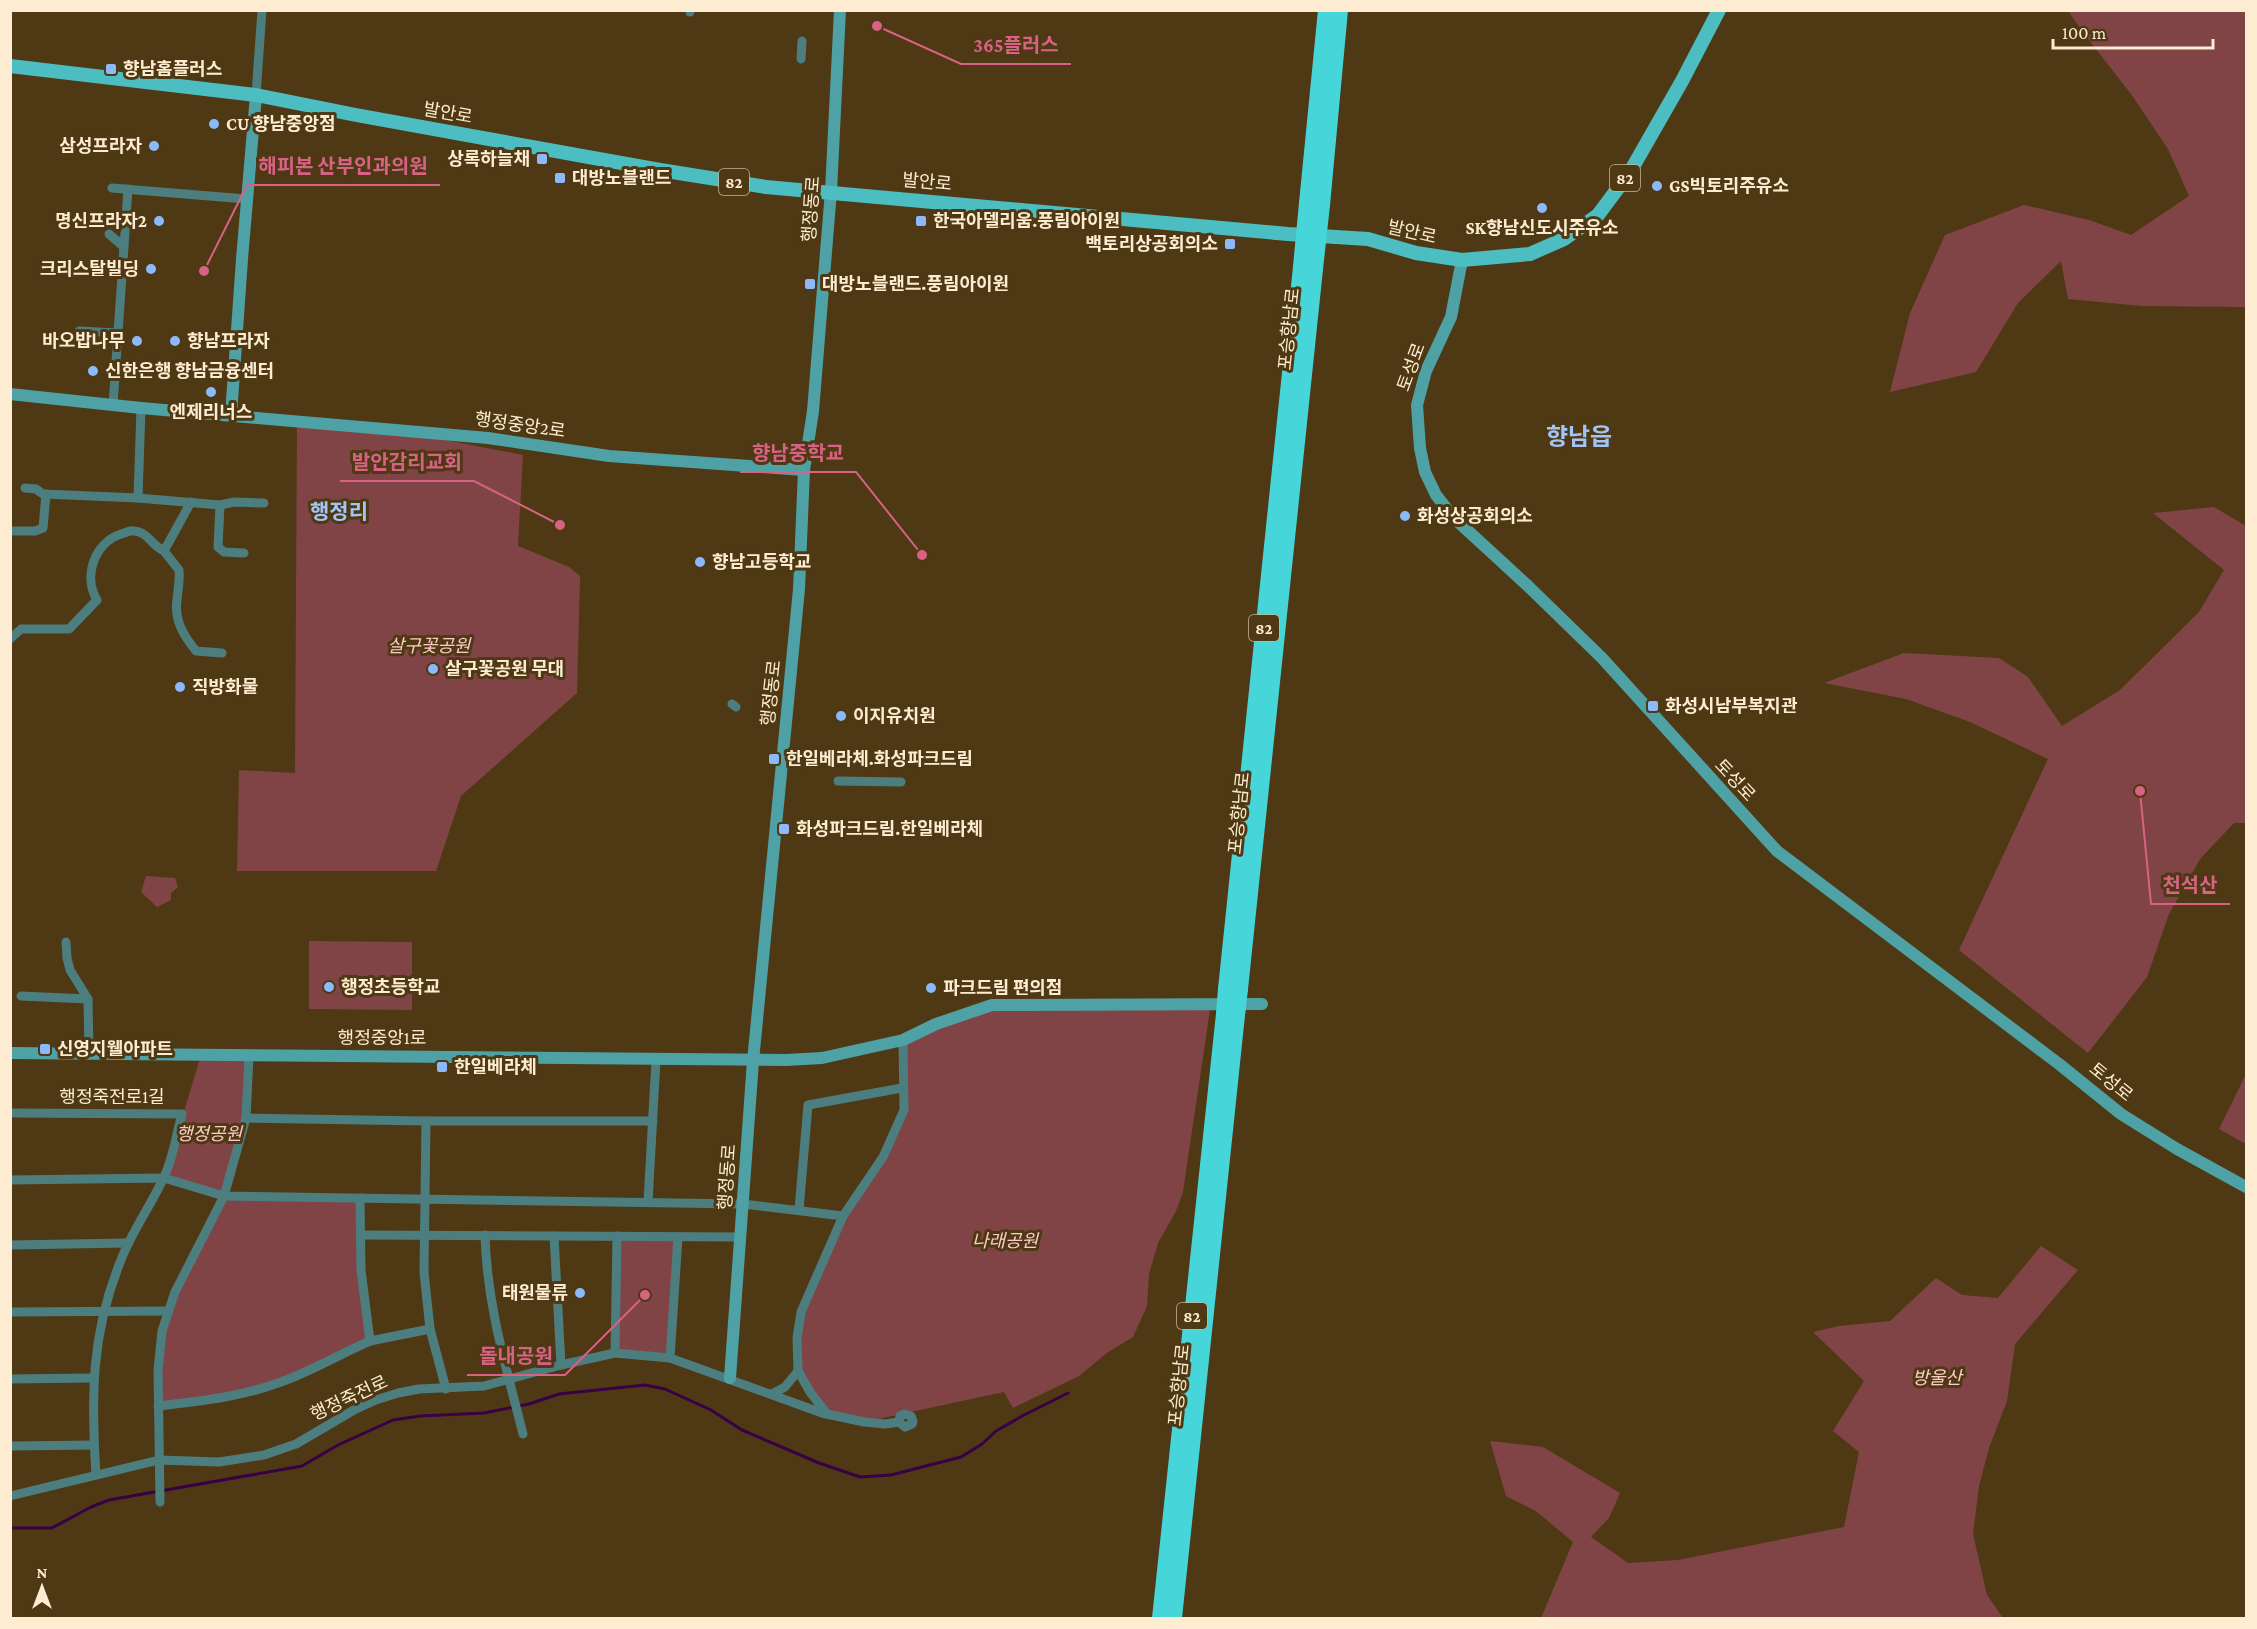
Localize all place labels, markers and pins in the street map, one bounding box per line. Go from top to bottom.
callout: 365플러스 [961,26,1071,64]
place label: 향남홈플러스 [123,59,222,79]
marker: 향남홈플러스 [104,62,118,76]
place label: CU 향남중앙점 [226,114,336,134]
marker: CU 향남중앙점 [207,117,221,131]
place label: 삼성프라자 [59,136,142,156]
marker: 삼성프라자 [147,139,161,153]
callout: 해피본 산부인과의원 [247,147,440,185]
place label: 상록하늘채 [447,149,530,169]
marker: 상록하늘채 [535,152,549,166]
place label: 대방노블랜드 [572,168,671,188]
marker: 대방노블랜드 [553,171,567,185]
place label: GS빅토리주유소 [1669,176,1789,196]
marker: GS빅토리주유소 [1650,179,1664,193]
marker: SK향남신도시주유소 [1535,201,1549,215]
place label: 명신프라자2 [55,211,147,231]
place label: 한국아델리움.풍림아이원 [933,211,1120,231]
marker: 명신프라자2 [152,214,166,228]
marker: 한국아델리움.풍림아이원 [914,214,928,228]
place label: SK향남신도시주유소 [1466,218,1618,238]
place label: 백토리상공회의소 [1086,234,1218,254]
marker: 백토리상공회의소 [1223,237,1237,251]
place label: 크리스탈빌딩 [40,259,139,279]
marker: 크리스탈빌딩 [144,262,158,276]
place label: 대방노블랜드.풍림아이원 [822,274,1009,294]
marker: 대방노블랜드.풍림아이원 [803,277,817,291]
place label: 바오밥나무 [42,331,125,351]
place label: 향남프라자 [187,331,270,351]
marker: 바오밥나무 [130,334,144,348]
marker: 향남프라자 [168,334,182,348]
place label: 신한은행 향남금융센터 [105,361,274,381]
marker: 신한은행 향남금융센터 [86,364,100,378]
marker: 엔제리너스 [204,385,218,399]
place label: 엔제리너스 [170,402,252,422]
callout: 향남중학교 [740,434,856,472]
callout: 발안감리교회 [340,443,474,481]
place label: 화성상공회의소 [1417,506,1533,526]
marker: 화성상공회의소 [1398,509,1412,523]
place label: 향남고등학교 [712,552,811,572]
marker: 향남고등학교 [693,555,707,569]
place label: 살구꽃공원 무대 [445,659,564,679]
marker: 살구꽃공원 무대 [426,662,440,676]
place label: 직방화물 [192,677,258,697]
marker: 직방화물 [173,680,187,694]
place label: 화성시남부복지관 [1665,696,1798,716]
marker: 화성시남부복지관 [1646,699,1660,713]
place label: 이지유치원 [853,706,936,726]
marker: 이지유치원 [834,709,848,723]
place label: 한일베라체.화성파크드림 [786,749,973,769]
marker: 한일베라체.화성파크드림 [767,752,781,766]
place label: 화성파크드림.한일베라체 [796,819,983,839]
marker: 화성파크드림.한일베라체 [777,822,791,836]
callout: 천석산 [2151,866,2230,904]
place label: 행정초등학교 [341,977,440,997]
place label: 파크드림 편의점 [943,978,1062,998]
marker: 행정초등학교 [322,980,336,994]
marker: 파크드림 편의점 [924,981,938,995]
place label: 신영지웰아파트 [57,1039,173,1059]
marker: 신영지웰아파트 [38,1042,52,1056]
place label: 한일베라체 [454,1057,537,1077]
marker: 한일베라체 [435,1060,449,1074]
place label: 태원물류 [502,1283,568,1303]
marker: 태원물류 [573,1286,587,1300]
callout: 돌내공원 [467,1337,565,1375]

